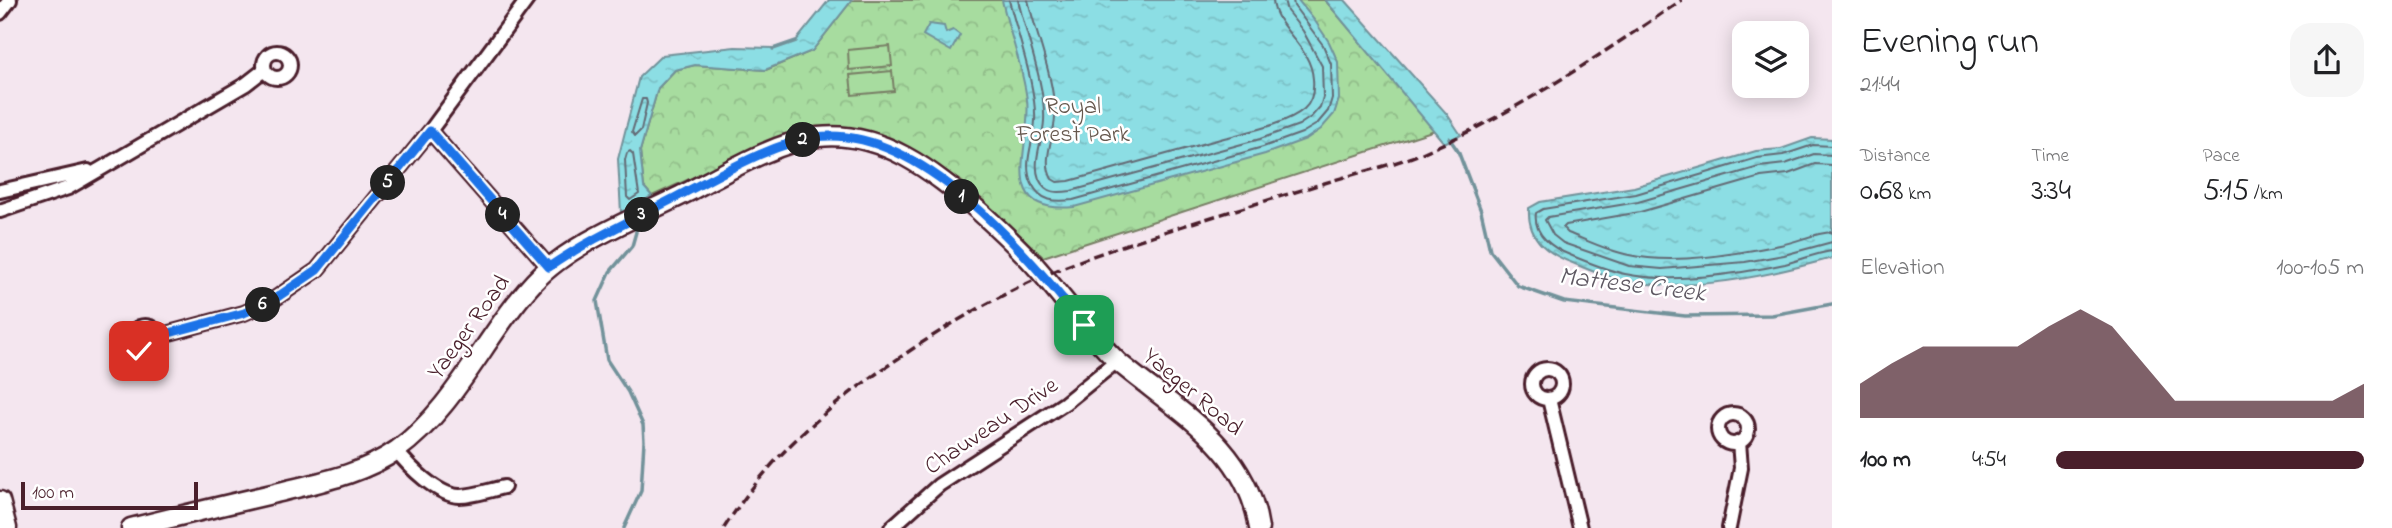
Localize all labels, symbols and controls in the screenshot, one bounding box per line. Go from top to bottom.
text: Evening run [1860,15,2039,71]
map controls [1732,21,1809,98]
button: layers [1732,21,1809,98]
button: share [2290,23,2364,97]
text: 21:44 [1860,69,1900,102]
park label: Royal Forest Park [1015,90,1130,153]
pin: 2 [786,122,820,158]
text: 2 [798,126,807,153]
text: Distance [1860,143,1930,170]
text: Time [2031,143,2069,170]
text: Pace [2203,143,2240,170]
pin: 5 [370,166,406,200]
text: 5 [382,169,393,196]
text: 0.68 [1860,170,1904,214]
text: 3:34 [2031,170,2071,214]
text: 5:15 [2203,170,2249,214]
pin: 1 [944,180,979,214]
text: km [1904,181,1931,208]
text: /km [2249,181,2283,208]
text: 1 [958,183,965,210]
pin: 4 [486,198,520,232]
pin: 3 [624,198,660,232]
text: 4 [499,201,506,228]
text: 3 [638,201,645,228]
text: Elevation [1860,252,1945,285]
text: 100–105 m [2276,252,2364,285]
water label: Mattese Creek [1557,258,1709,314]
street label: Yaeger Road [420,268,520,388]
pin: 6 [246,288,280,322]
text: 6 [258,291,267,318]
pin [1054,295,1114,355]
icon: arrive [1065,306,1103,344]
pin [109,321,169,381]
icon: check [120,332,158,370]
street label: Yaeger Road [1134,340,1250,446]
street label: Chauveau Drive [918,369,1066,485]
text: 100 m [1860,444,1911,477]
text: 4:54 [1972,444,2006,477]
scale bar [21,479,198,511]
text: 100 m [32,480,74,507]

